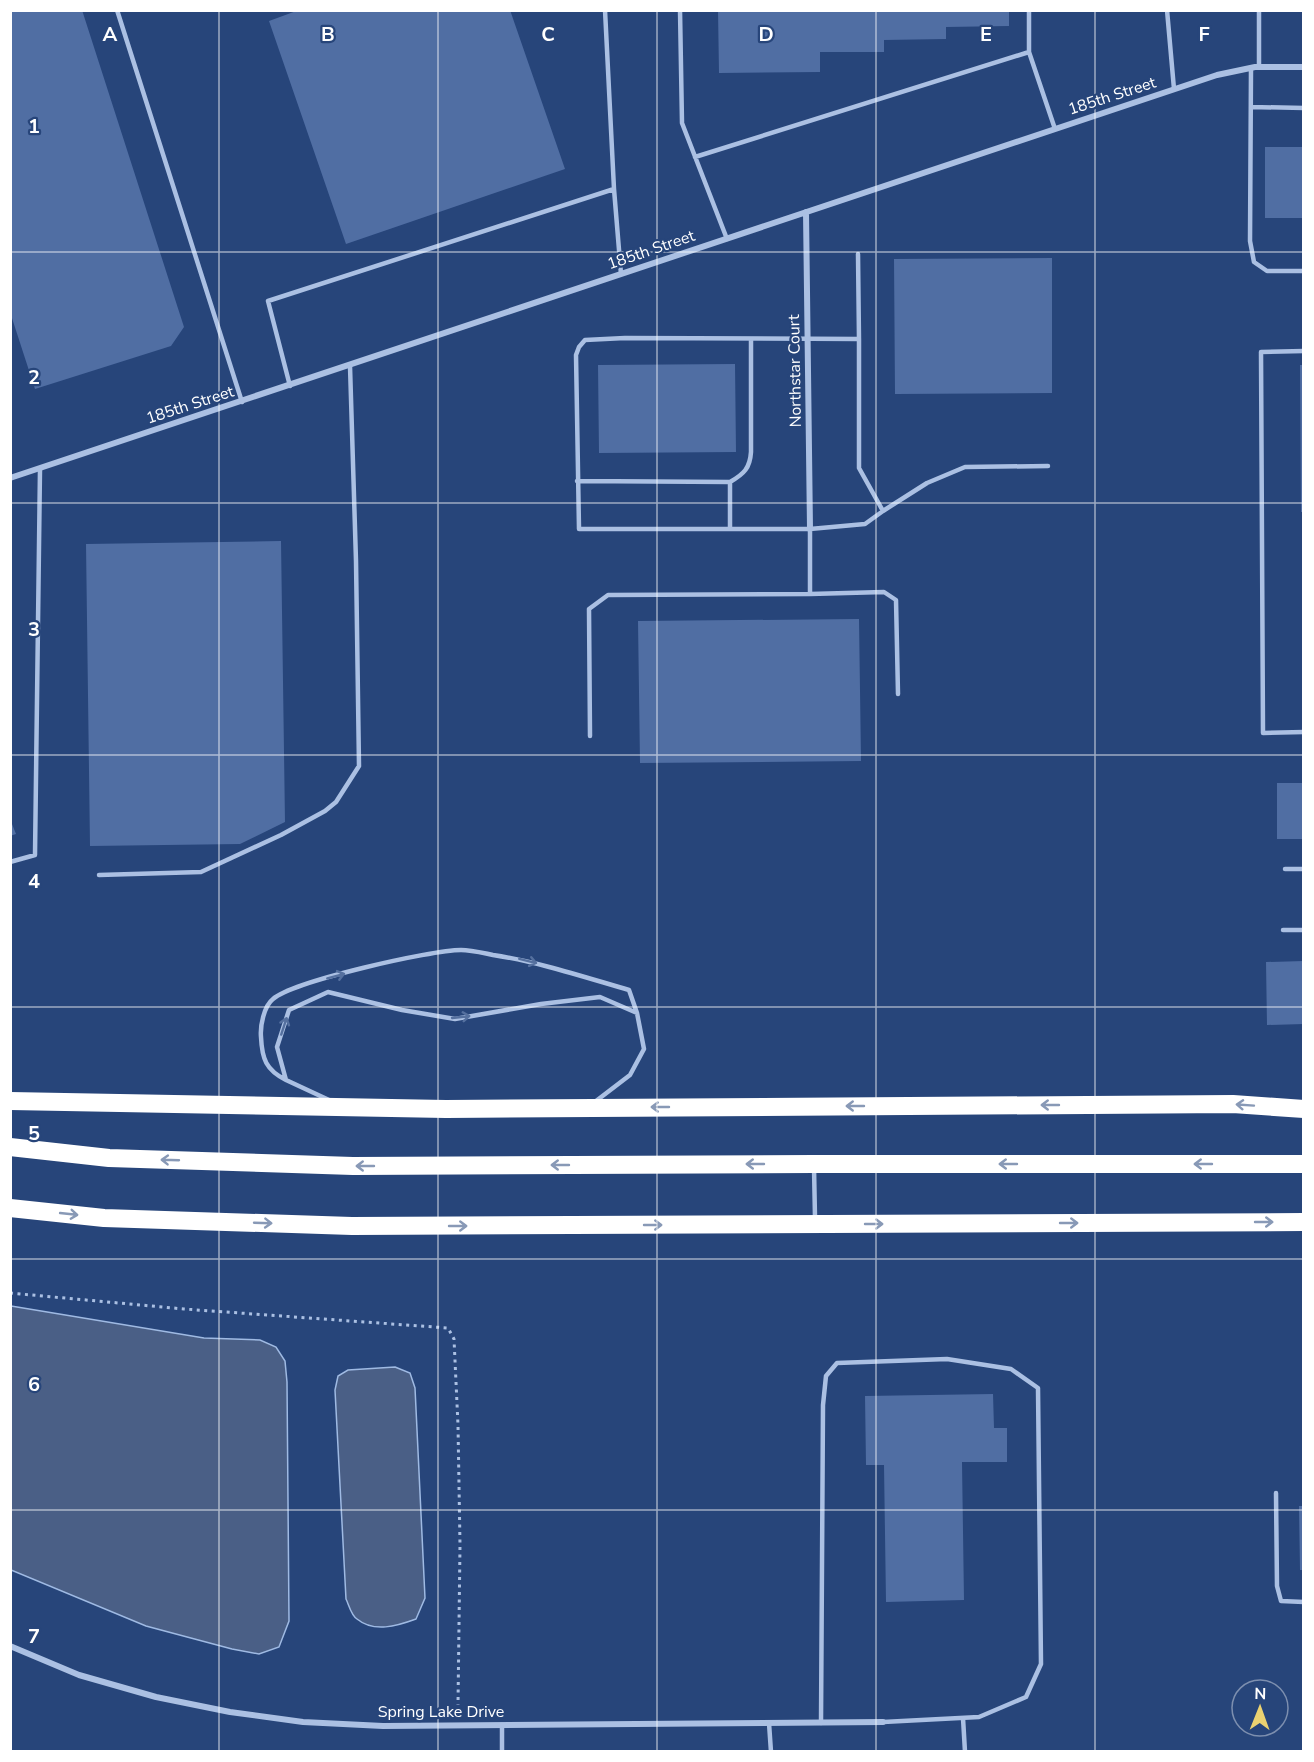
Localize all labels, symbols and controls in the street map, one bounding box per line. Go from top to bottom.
text: A [103,21,118,48]
text: B [321,21,335,48]
text: C [541,21,555,48]
text: D [758,21,774,48]
text: E [980,21,992,48]
text: F [1198,21,1210,48]
street label: 185th Street [1065,71,1159,121]
text: 1 [28,113,40,140]
street label: 185th Street [604,225,698,275]
street label: Northstar Court [783,314,807,428]
text: 2 [28,364,40,391]
street label: 185th Street [143,380,237,430]
text: 3 [28,616,40,643]
text: 4 [28,868,40,895]
one-way arrow [518,956,537,968]
one-way arrow [327,969,346,981]
one-way arrow [451,1011,470,1022]
one-way arrow [279,1017,290,1036]
one-way arrow [1041,1099,1061,1111]
one-way arrow [1236,1099,1256,1110]
one-way arrow [846,1100,866,1112]
one-way arrow [651,1102,671,1113]
text: 5 [28,1120,40,1147]
one-way arrow [161,1154,181,1166]
one-way arrow [746,1158,766,1170]
one-way arrow [999,1158,1019,1170]
one-way arrow [1194,1158,1214,1170]
one-way arrow [551,1159,571,1171]
one-way arrow [356,1160,376,1172]
one-way arrow [58,1209,78,1220]
one-way arrow [1253,1216,1273,1228]
one-way arrow [1058,1217,1078,1229]
one-way arrow [253,1218,273,1229]
one-way arrow [863,1218,883,1230]
one-way arrow [643,1219,663,1231]
one-way arrow [448,1220,468,1232]
text: 6 [28,1371,40,1398]
text: 7 [28,1623,40,1650]
north arrow [1230,1678,1290,1738]
text: N [1254,1683,1266,1705]
street label: Spring Lake Drive [378,1701,504,1723]

